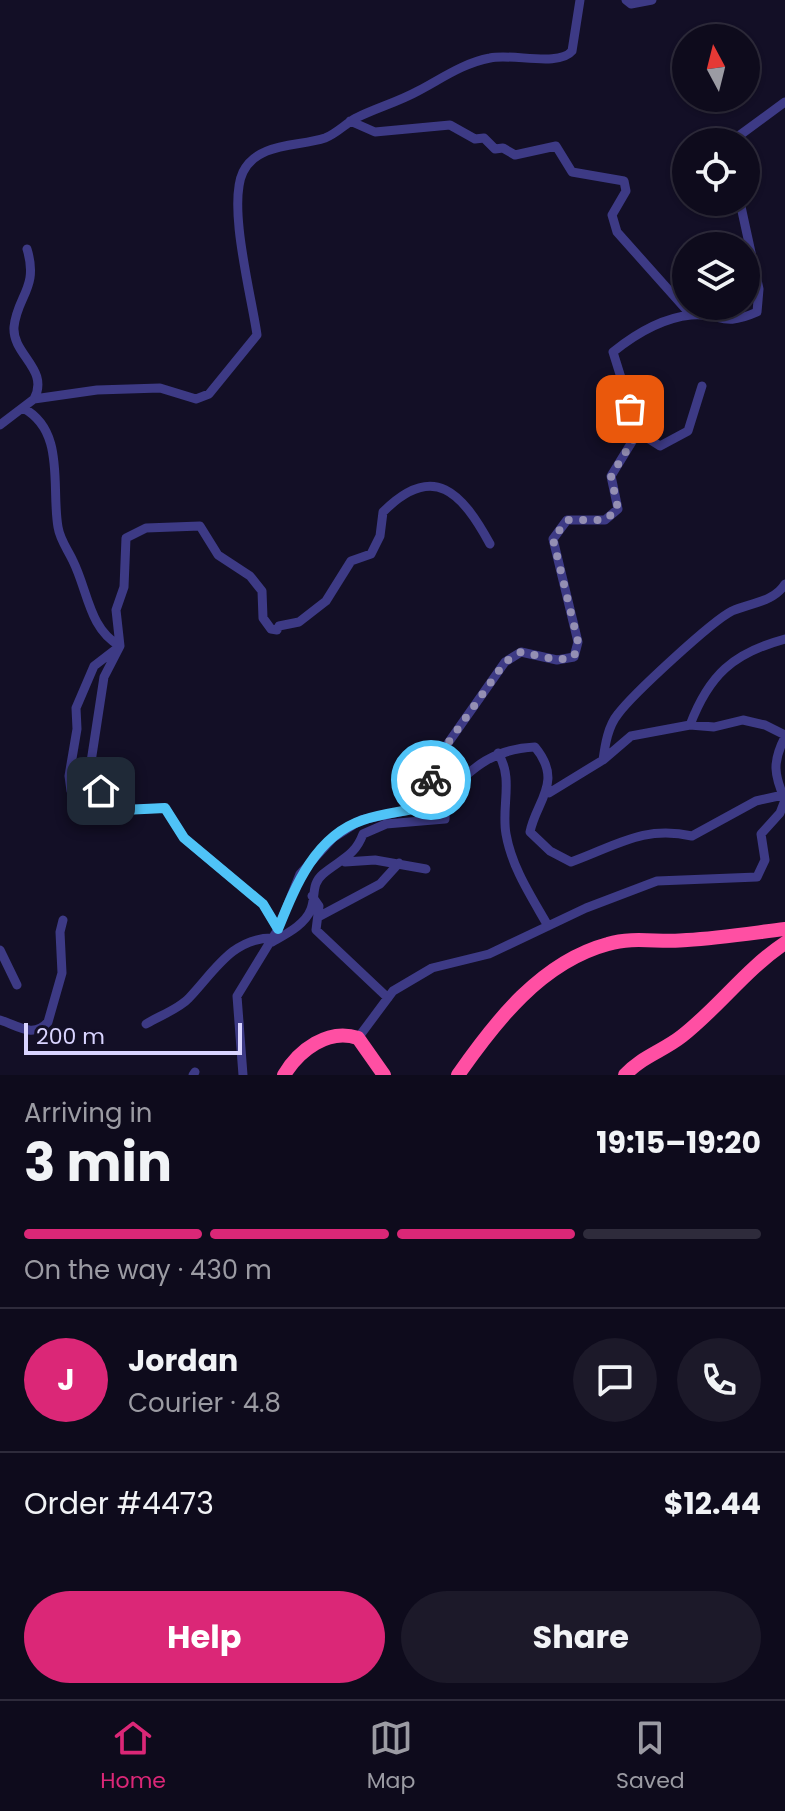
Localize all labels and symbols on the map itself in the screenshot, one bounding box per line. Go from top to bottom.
north arrow [672,24,760,112]
pin [596,375,664,443]
courier [391,740,471,820]
pin [67,757,135,825]
scale bar [24,1019,242,1055]

